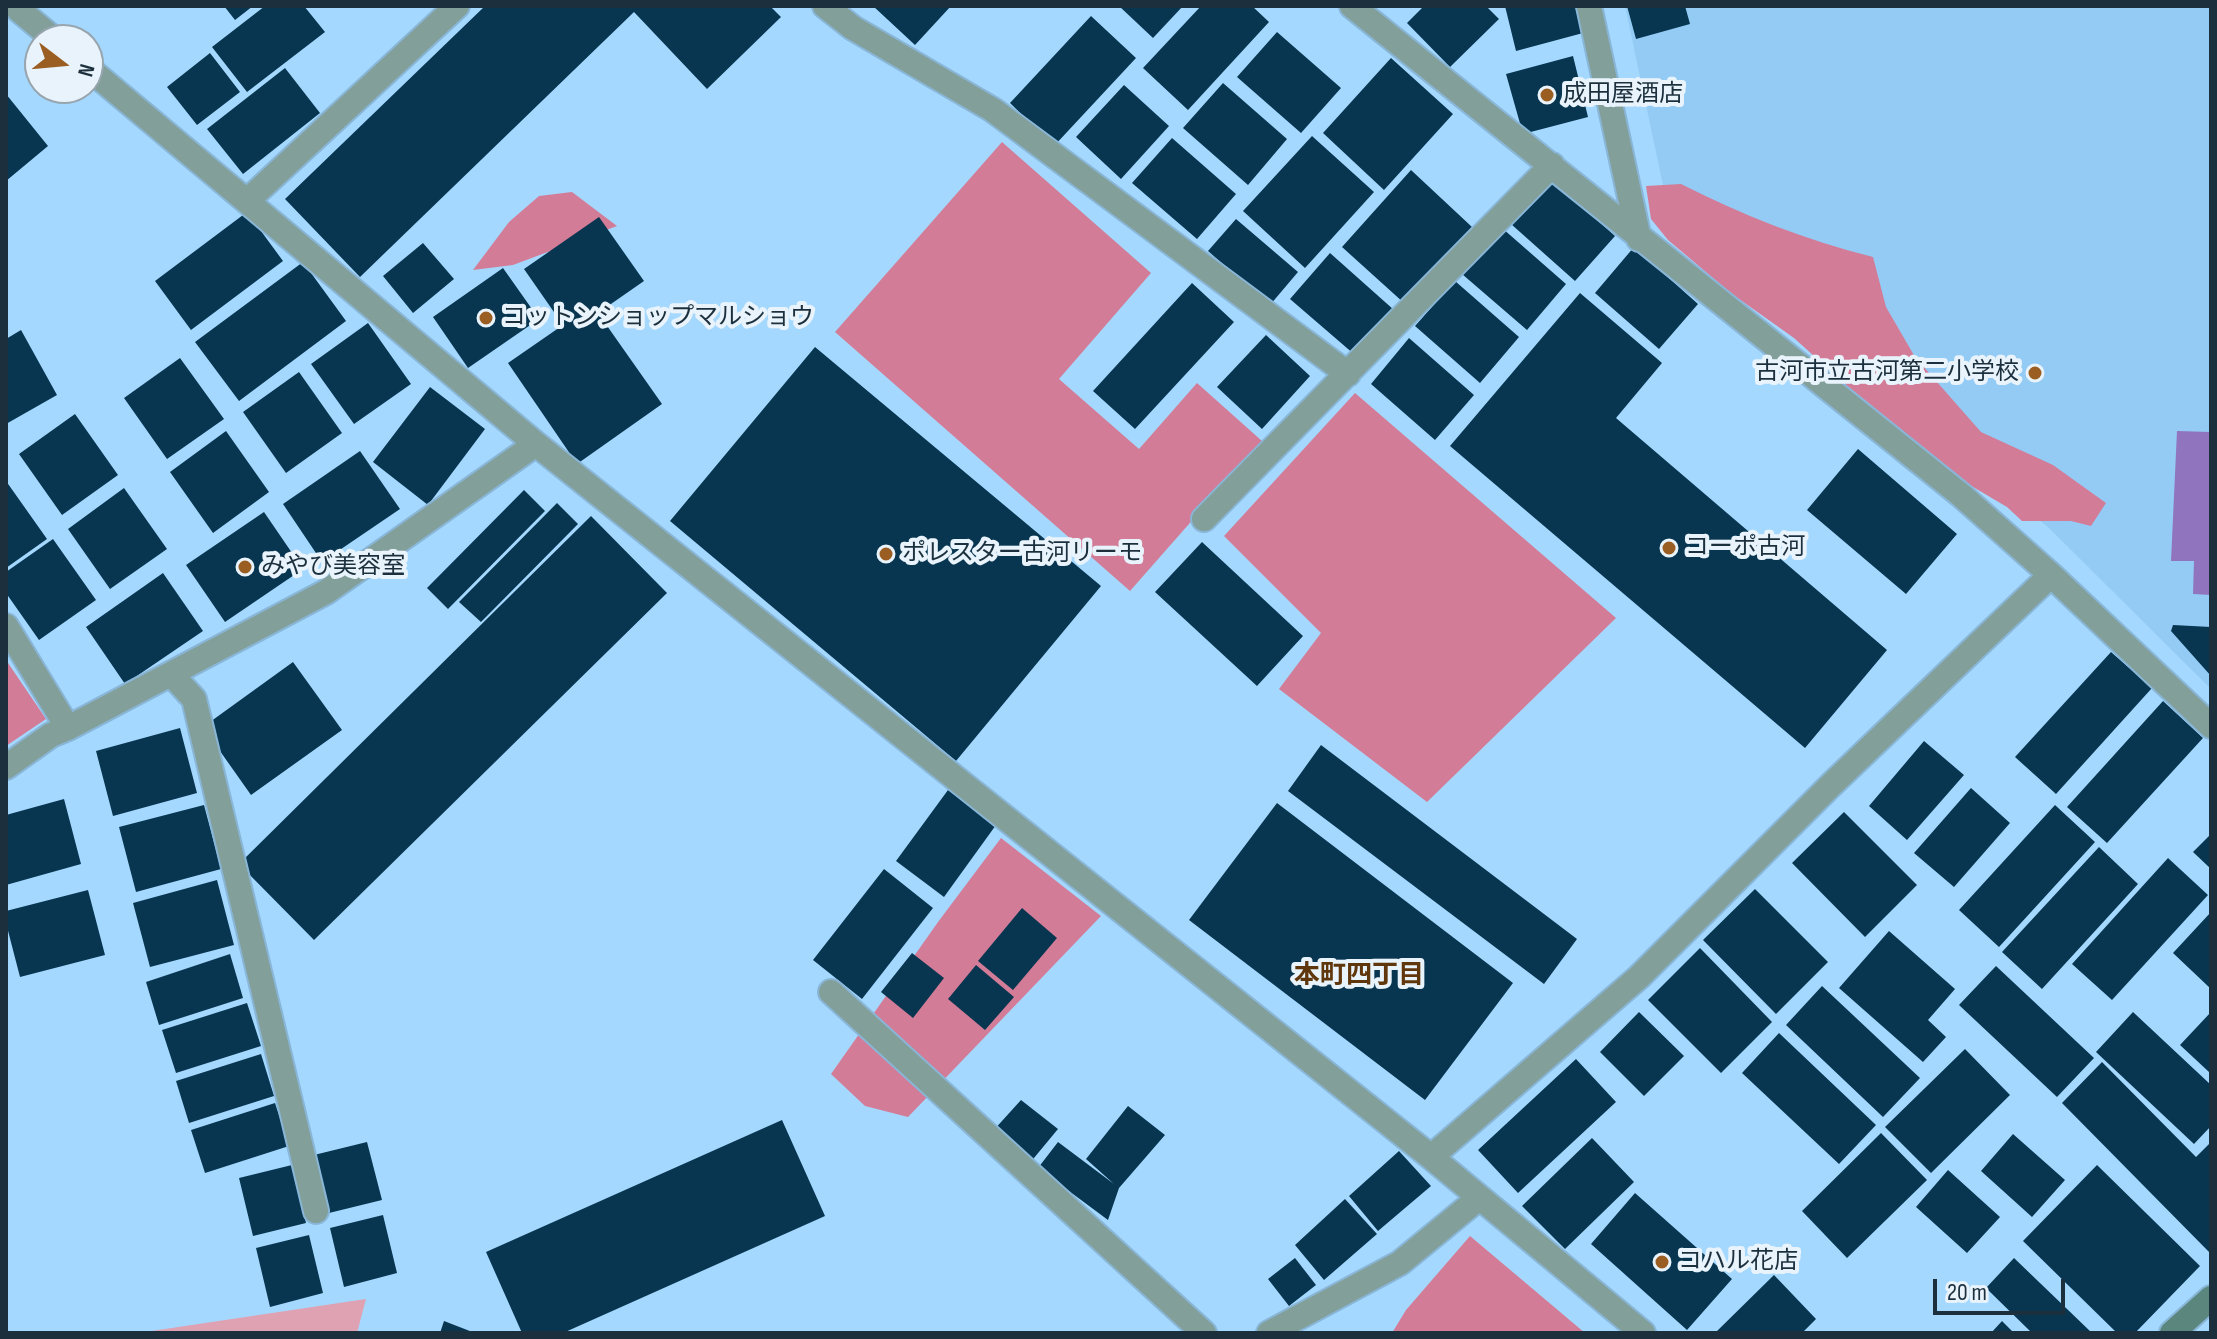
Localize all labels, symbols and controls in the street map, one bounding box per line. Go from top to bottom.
north arrow [24,24,104,104]
text: N [71,61,100,80]
place label: 成田屋酒店 [1563,81,1683,109]
marker: 成田屋酒店 [1538,86,1556,104]
place label: コットンショップマルショウ [502,304,814,332]
marker: コットンショップマルショウ [477,309,495,327]
place label: 古河市立古河第二小学校 [1755,359,2019,387]
marker: 古河市立古河第二小学校 [2026,364,2044,382]
place label: コーポ古河 [1685,534,1805,562]
marker: コーポ古河 [1660,539,1678,557]
place label: ポレスター古河リーモ [902,540,1142,568]
marker: ポレスター古河リーモ [877,545,895,563]
place label: みやび美容室 [261,553,405,581]
marker: みやび美容室 [236,558,254,576]
district label: 本町四丁目 [1294,960,1424,992]
place label: コハル花店 [1678,1248,1798,1276]
marker: コハル花店 [1653,1253,1671,1271]
scale bar [1937,1263,2069,1313]
text: 20 m [1947,1278,1987,1307]

